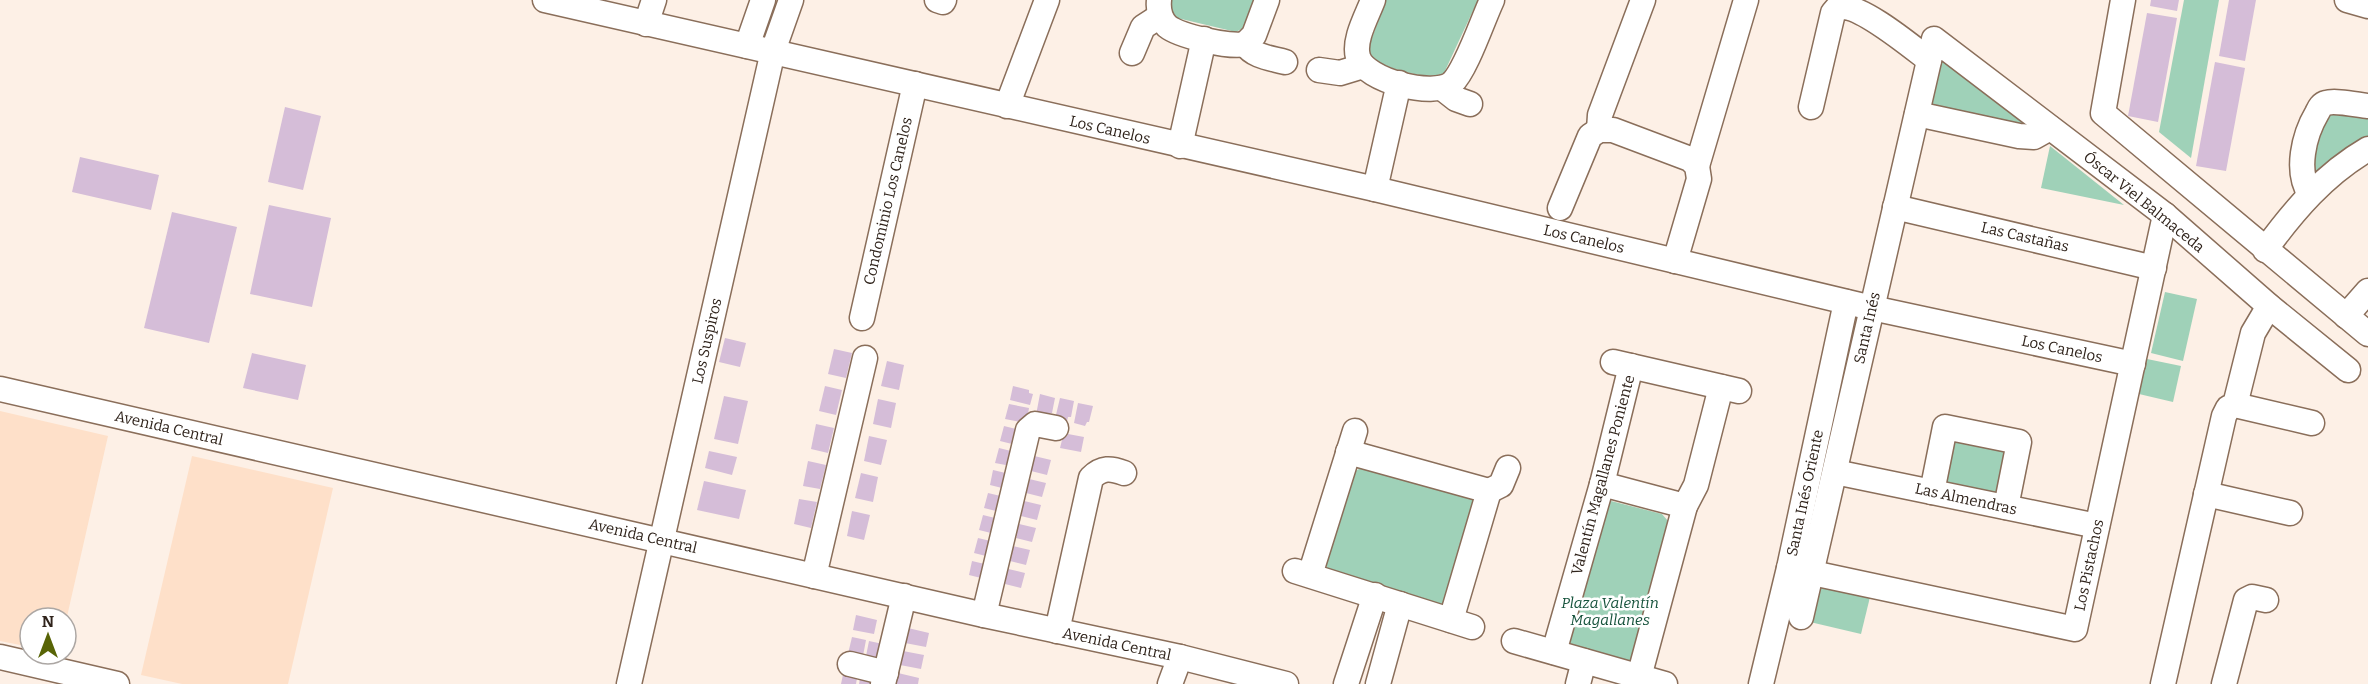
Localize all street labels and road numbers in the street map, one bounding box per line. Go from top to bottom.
street label: Los Canelos [1068,112,1152,148]
street label: Condominio Los Canelos [860,115,916,287]
street label: Óscar Viel Balmaceda [2080,148,2208,256]
street label: Las Castañas [1979,218,2071,256]
street label: Los Canelos [1542,221,1626,257]
street label: Santa Inés [1850,290,1884,366]
street label: Los Suspiros [688,296,726,386]
street label: Los Canelos [2020,332,2104,366]
street label: Valentín Magallanes Poniente [1568,373,1638,577]
street label: Avenida Central [113,407,225,449]
street label: Santa Inés Oriente [1783,428,1827,558]
street label: Las Almendras [1913,479,2019,519]
street label: Avenida Central [587,515,699,557]
street label: Los Pistachos [2070,517,2108,613]
street label: Avenida Central [1061,624,1173,664]

